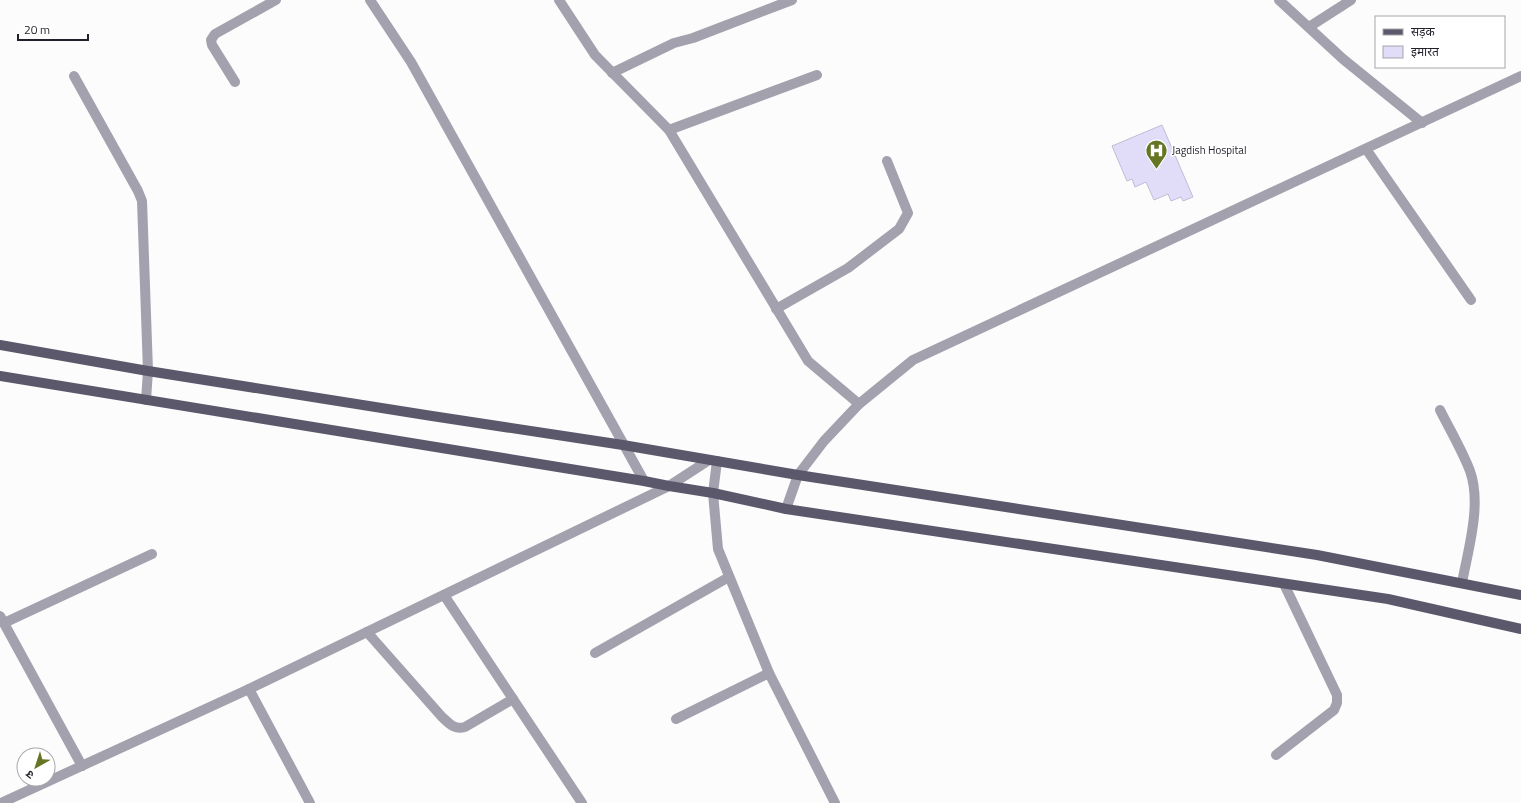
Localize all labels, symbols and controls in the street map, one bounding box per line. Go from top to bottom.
scale bar [18,16,88,42]
legend [1375,16,1505,68]
text: 20 m [24,20,50,39]
text: सड़क [1411,22,1436,41]
text: इमारत [1411,42,1440,61]
hospital icon: Jagdish Hospital [1144,137,1170,170]
place label: Jagdish Hospital [1172,142,1246,158]
north arrow [16,747,56,787]
text: उ [22,766,37,783]

